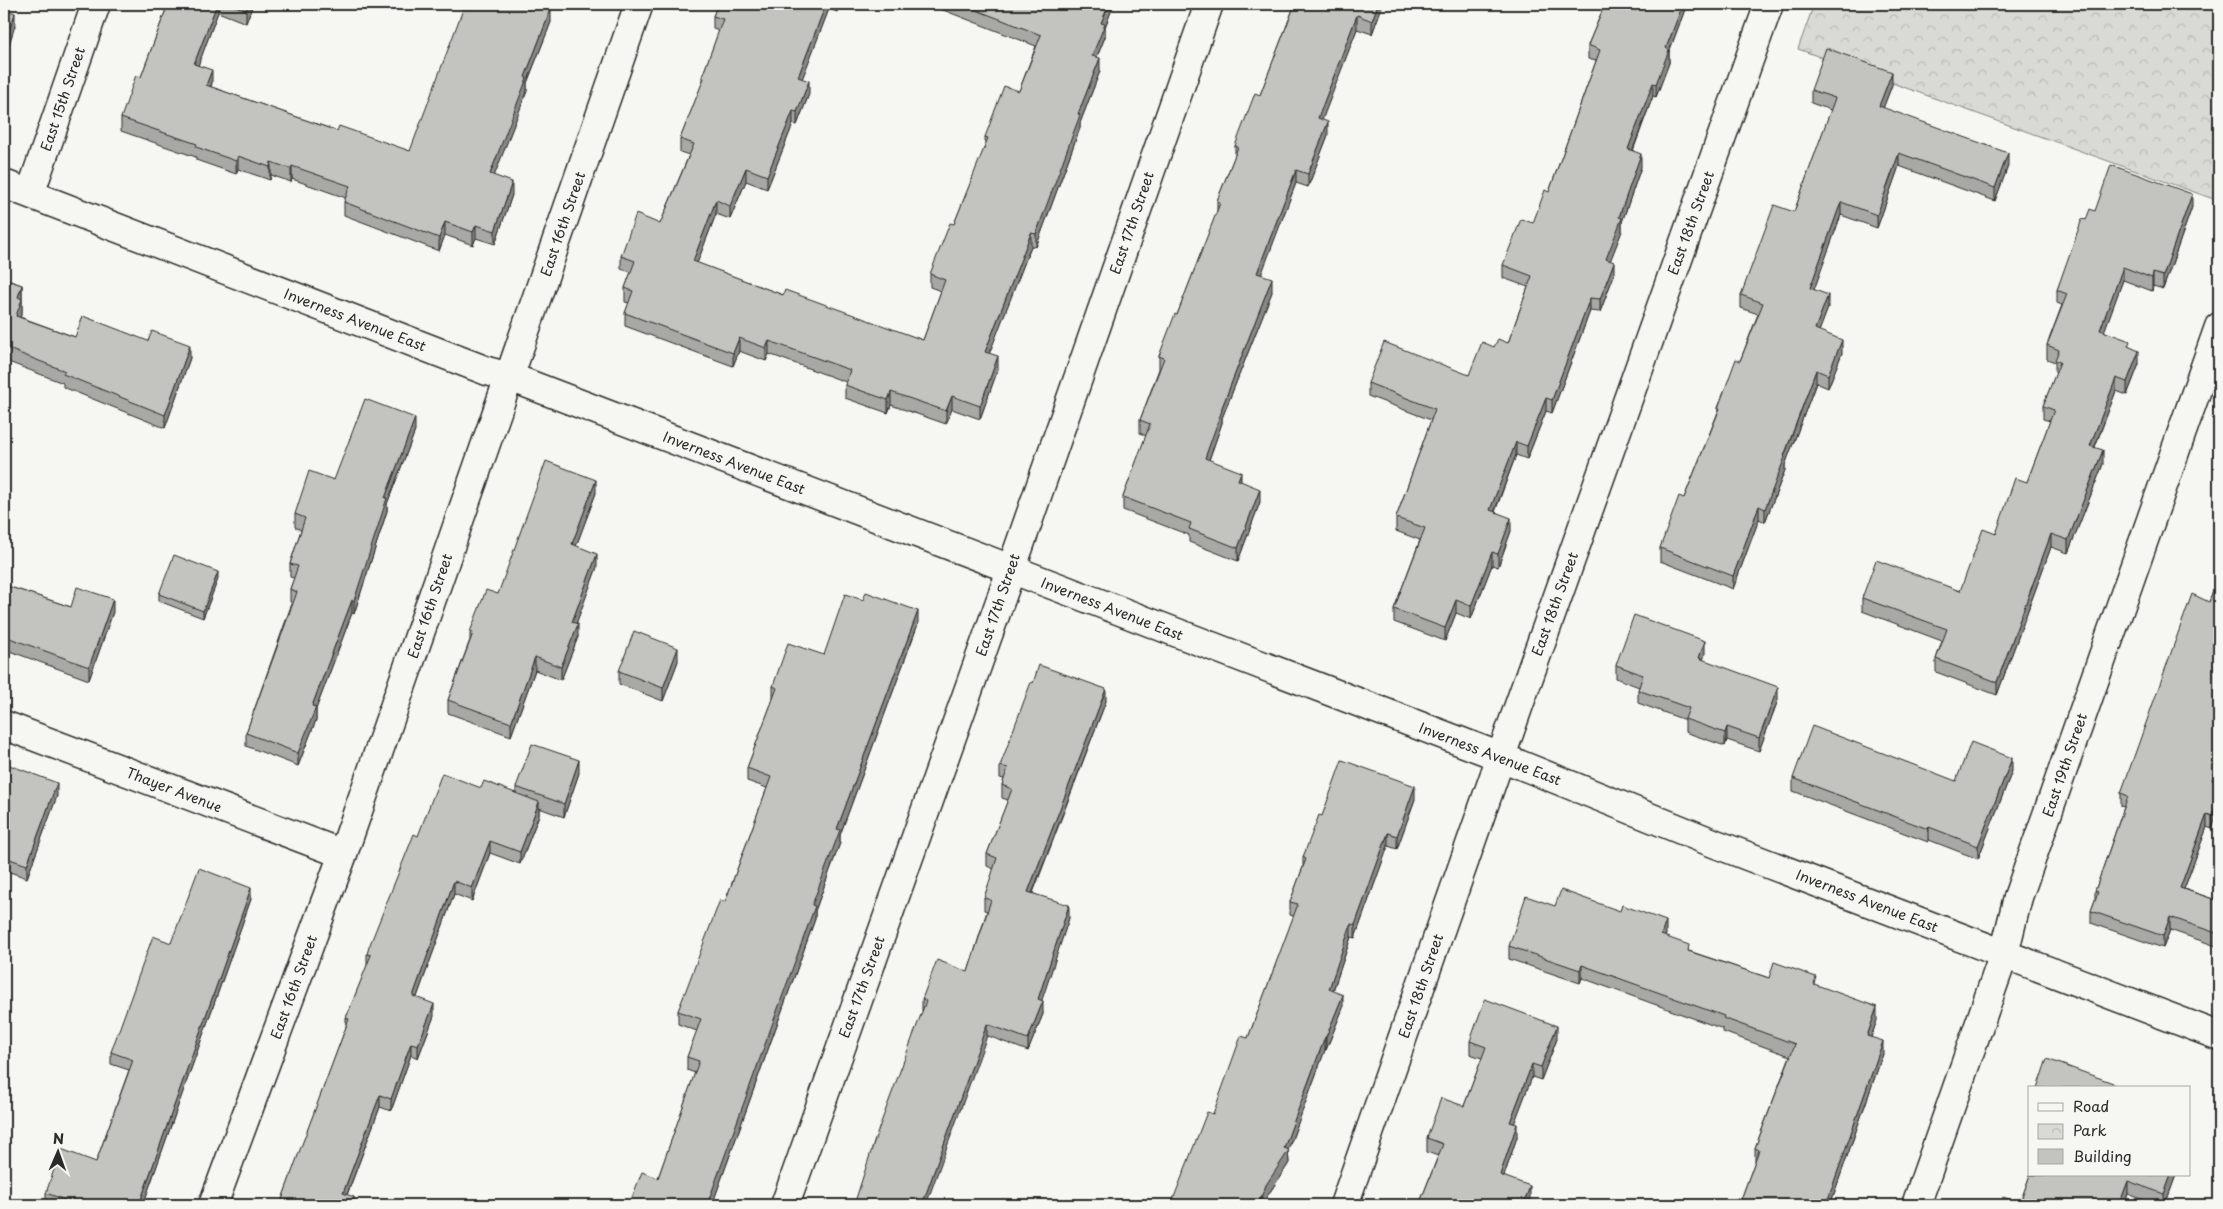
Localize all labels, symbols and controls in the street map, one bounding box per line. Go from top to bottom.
street label: East 15th Street [35,44,90,154]
street label: East 16th Street [535,168,590,279]
street label: East 17th Street [1104,168,1159,277]
street label: East 18th Street [1662,168,1719,278]
street label: Inverness Avenue East [281,283,430,356]
street label: Inverness Avenue East [660,426,809,499]
street label: East 18th Street [1526,549,1583,659]
street label: East 16th Street [402,550,457,661]
street label: East 17th Street [970,550,1025,659]
street label: Inverness Avenue East [1038,572,1187,645]
street label: East 19th Street [2037,710,2092,820]
street label: Inverness Avenue East [1416,717,1565,790]
street label: Thayer Avenue [123,762,225,817]
street label: Inverness Avenue East [1793,864,1942,937]
street label: East 18th Street [1393,931,1448,1041]
street label: East 16th Street [265,932,322,1042]
street label: East 17th Street [833,933,890,1041]
legend [2028,1086,2190,1176]
text: Road [2073,1094,2109,1117]
text: Park [2073,1118,2107,1141]
north arrow [32,1126,82,1176]
text: N [53,1128,64,1149]
text: Building [2073,1144,2132,1167]

